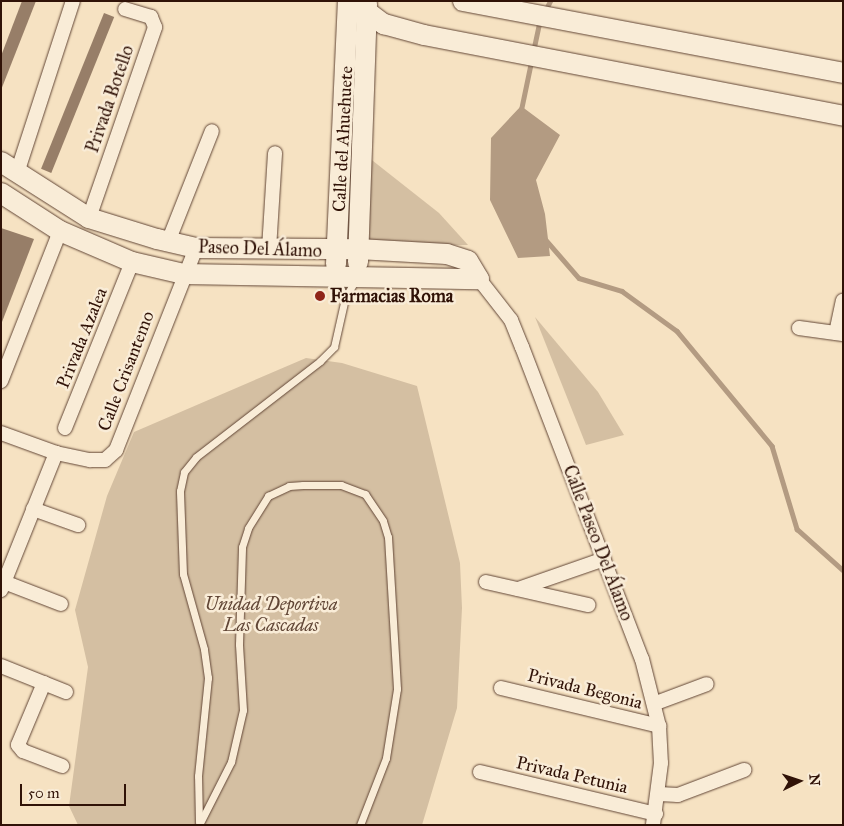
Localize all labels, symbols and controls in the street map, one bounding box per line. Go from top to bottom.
street label: Privada Botello [82,42,138,156]
street label: Calle del Ahuehuete [328,65,358,213]
street label: Paseo Del Álamo [198,236,322,262]
street label: Privada Azalea [52,285,112,391]
place label: Farmacias Roma [330,285,453,307]
marker: Farmacias Roma [314,290,326,302]
street label: Calle Crisantemo [93,308,159,434]
street label: Calle Paseo Del Álamo [558,462,638,624]
park label: Unidad Deportiva Las Cascadas [204,594,338,636]
street label: Privada Begonia [525,664,645,714]
street label: Privada Petunia [514,752,630,798]
north arrow [774,756,824,806]
text: N [806,773,823,786]
scale bar [22,774,129,806]
text: 50 m [28,784,60,802]

